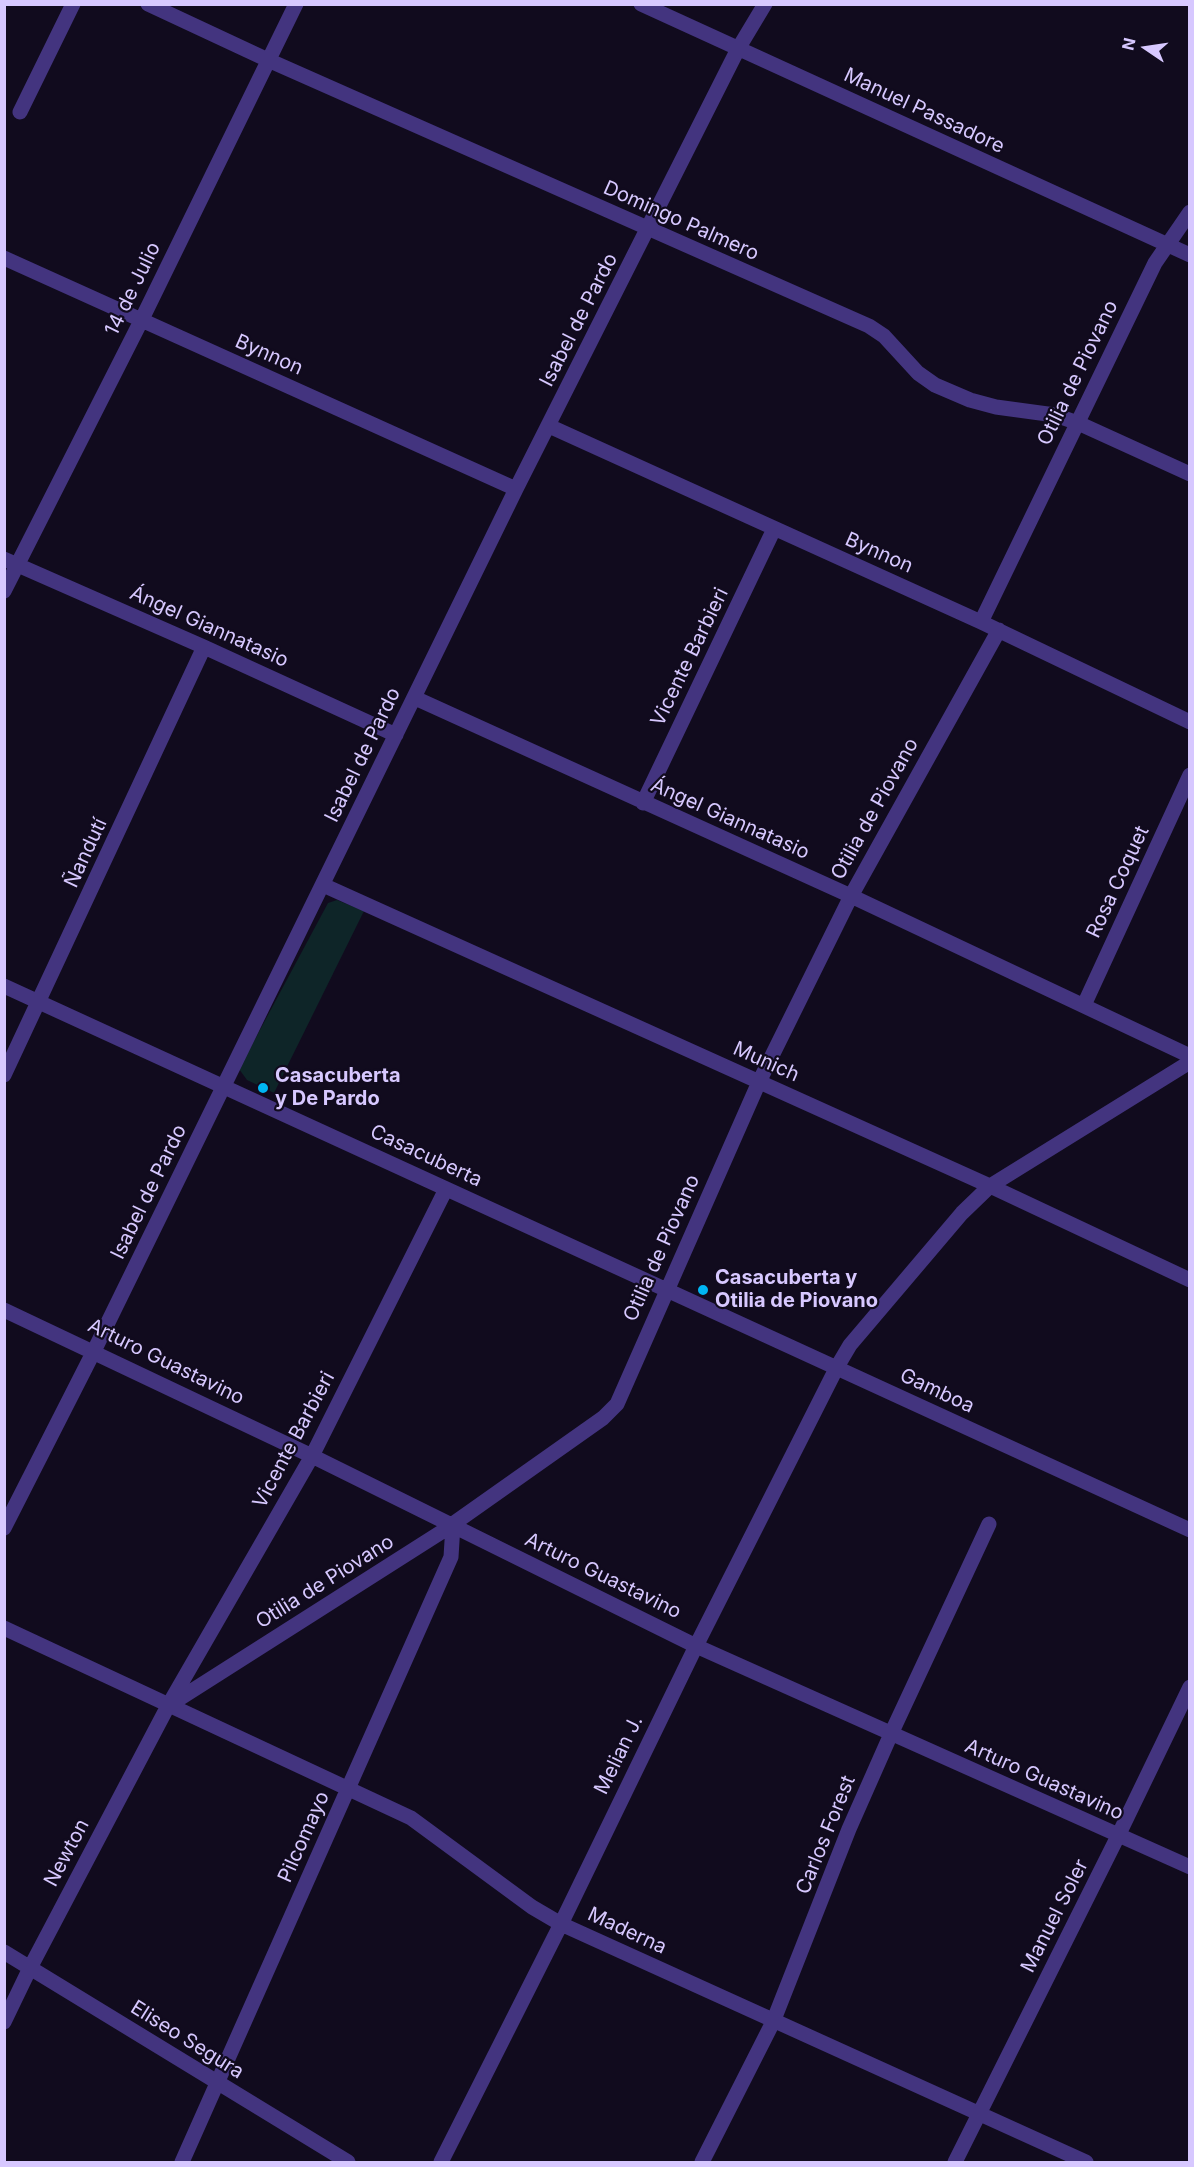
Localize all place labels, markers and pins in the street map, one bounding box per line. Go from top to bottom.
place label: Casacuberta y De Pardo [275,1064,401,1111]
marker: Casacuberta y De Pardo [256,1081,270,1095]
place label: Casacuberta y Otilia de Piovano [715,1266,878,1313]
marker: Casacuberta y Otilia de Piovano [696,1283,710,1297]

